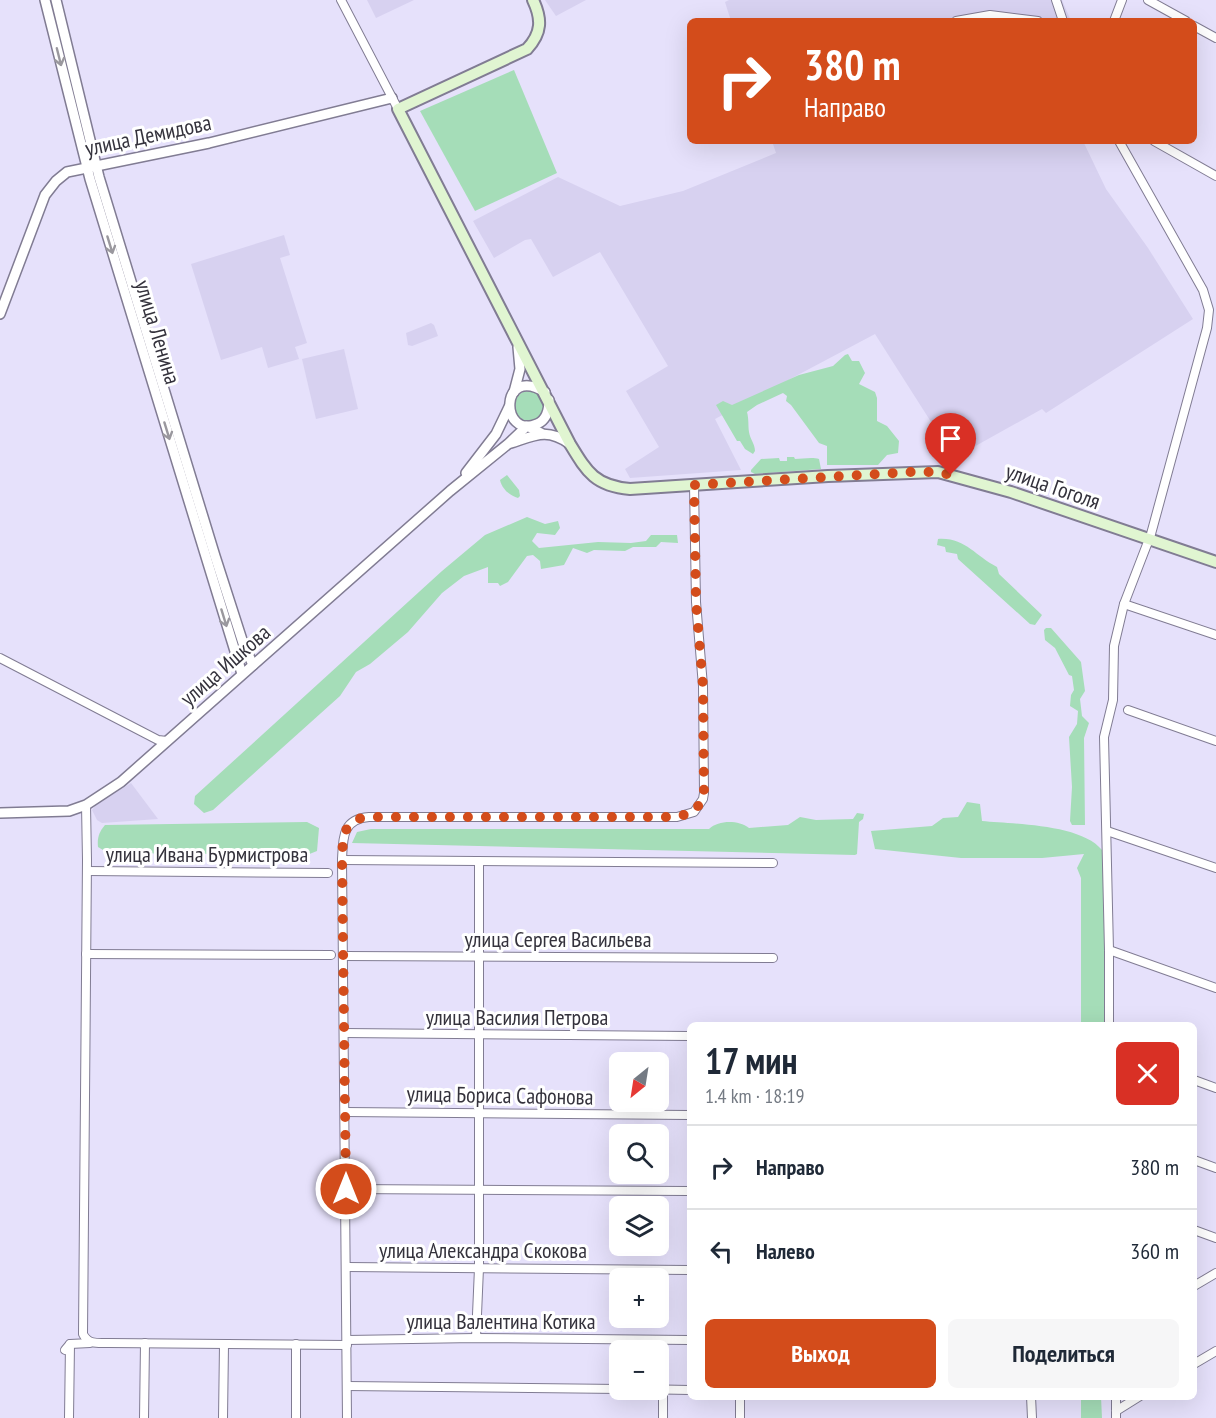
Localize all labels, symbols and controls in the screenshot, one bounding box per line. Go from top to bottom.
text: 380 m [804,37,901,92]
icon: right [705,42,783,120]
one-way arrow [53,47,65,66]
text: Направо [804,90,886,124]
street label: улица Демидова [82,108,214,162]
one-way arrow [105,235,116,254]
street label: улица Ленина [129,277,187,387]
pin [925,413,976,475]
one-way arrow [163,421,174,440]
icon: arrive [934,422,967,455]
street label: улица Гоголя [1002,457,1104,515]
one-way arrow [219,608,230,627]
street label: улица Ишкова [174,618,276,712]
street label: улица Ивана Бурмистрова [106,840,308,868]
street label: улица Сергея Васильева [465,925,651,953]
street label: улица Василия Петрова [426,1003,608,1031]
text: 17 мин [705,1037,797,1084]
button: close [1116,1042,1179,1105]
north arrow [609,1052,669,1112]
map controls [609,1052,669,1400]
street label: улица Бориса Сафонова [406,1079,594,1111]
text: 1.4 km · 18:19 [705,1083,804,1109]
button: search [609,1124,669,1184]
icon: right [705,1151,738,1184]
text: Направо [756,1153,824,1181]
text: 380 m [1130,1153,1179,1181]
position arrow [314,1157,378,1221]
button: layers [609,1196,669,1256]
icon: left [705,1235,738,1268]
street label: улица Александра Скокова [379,1236,587,1264]
text: Налево [756,1237,815,1265]
text: 360 m [1130,1237,1179,1265]
button: + [609,1268,669,1328]
street label: улица Валентина Котика [406,1307,596,1335]
button: Выход [705,1319,936,1388]
button: Поделиться [948,1319,1179,1388]
button: − [609,1340,669,1400]

